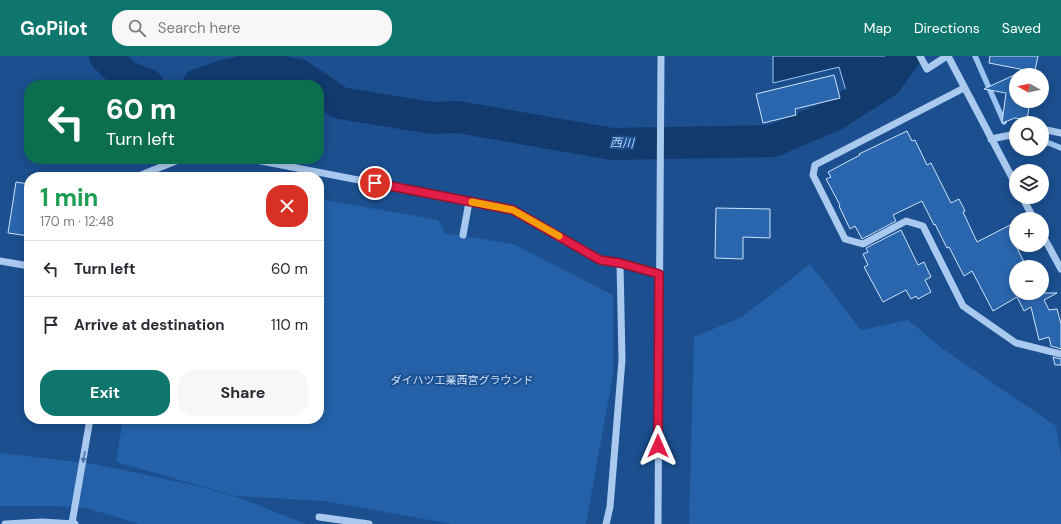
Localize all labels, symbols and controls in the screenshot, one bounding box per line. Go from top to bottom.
search box [112,10,392,46]
text: GoPilot [20,16,88,41]
icon: search [126,17,148,39]
text: Search here [158,18,241,38]
text: Map [864,19,892,37]
text: Directions [914,19,980,37]
text: Saved [1002,19,1041,37]
north arrow [1009,68,1049,108]
map controls [1009,68,1049,300]
text: 60 m [106,91,176,128]
icon: left [40,96,92,148]
button: search [1009,116,1049,156]
text: Turn left [106,127,175,151]
water label: 西川 [610,135,636,151]
button: layers [1009,164,1049,204]
pin [358,166,392,200]
icon: arrive [364,172,386,194]
text: 1 min [40,182,98,213]
button: close [266,185,308,227]
button: + [1009,212,1049,252]
text: 170 m · 12:48 [40,213,114,230]
icon: left [40,258,62,280]
text: Turn left [74,259,135,279]
text: 60 m [271,259,308,279]
button: − [1009,260,1049,300]
icon: arrive [40,314,62,336]
text: Arrive at destination [74,315,225,335]
text: 110 m [271,315,308,335]
button: Exit [40,370,170,416]
button: Share [178,370,308,416]
park label: ダイハツ工業西宮グラウンド [391,373,533,387]
position arrow [637,425,679,467]
one-way arrow [81,451,87,464]

